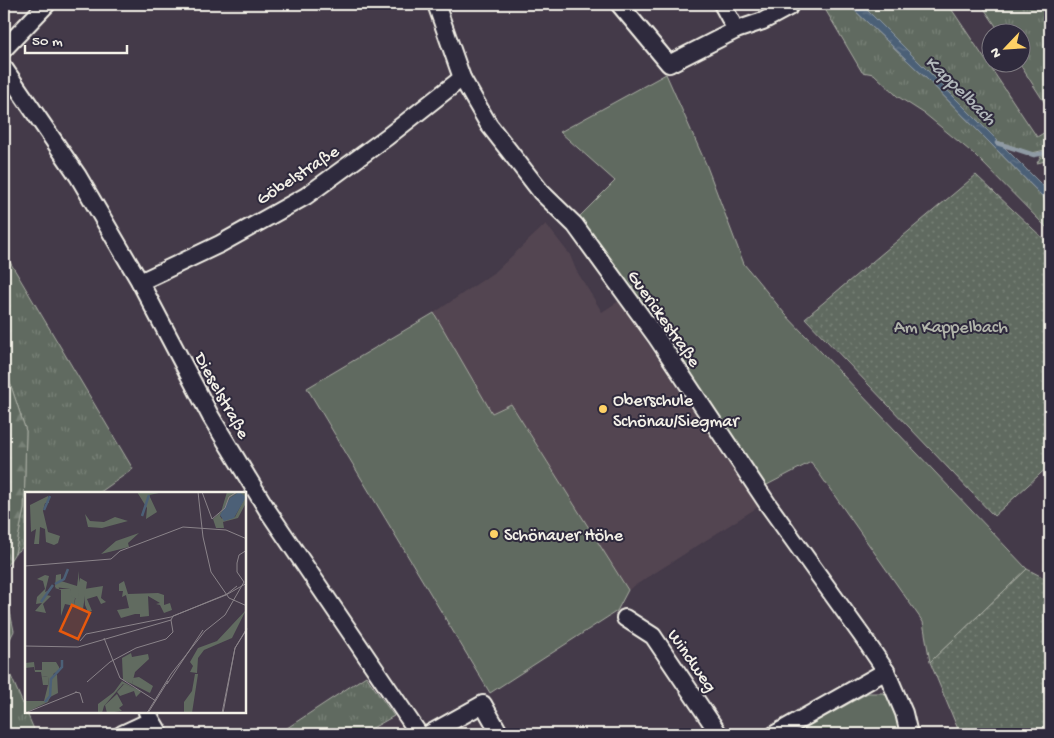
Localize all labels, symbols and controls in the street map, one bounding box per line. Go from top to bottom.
scale bar [25,22,128,54]
north arrow [982,22,1032,72]
text: 50 m [32,33,63,51]
text: N [987,45,1006,60]
water label: Kappelbach [919,52,1001,132]
street label: Göbelstraße [253,141,344,211]
street label: Guerickestraße [622,267,704,372]
park label: Am Kappelbach [894,318,1008,339]
street label: Dieselstraße [188,349,253,444]
place label: Oberschule Schönau/Siegmar [613,391,740,433]
marker: Oberschule Schönau/Siegmar [597,403,609,415]
inset map [25,492,246,713]
place label: Schönauer Höhe [504,526,624,547]
marker: Schönauer Höhe [488,528,500,540]
street label: Windweg [662,626,720,697]

